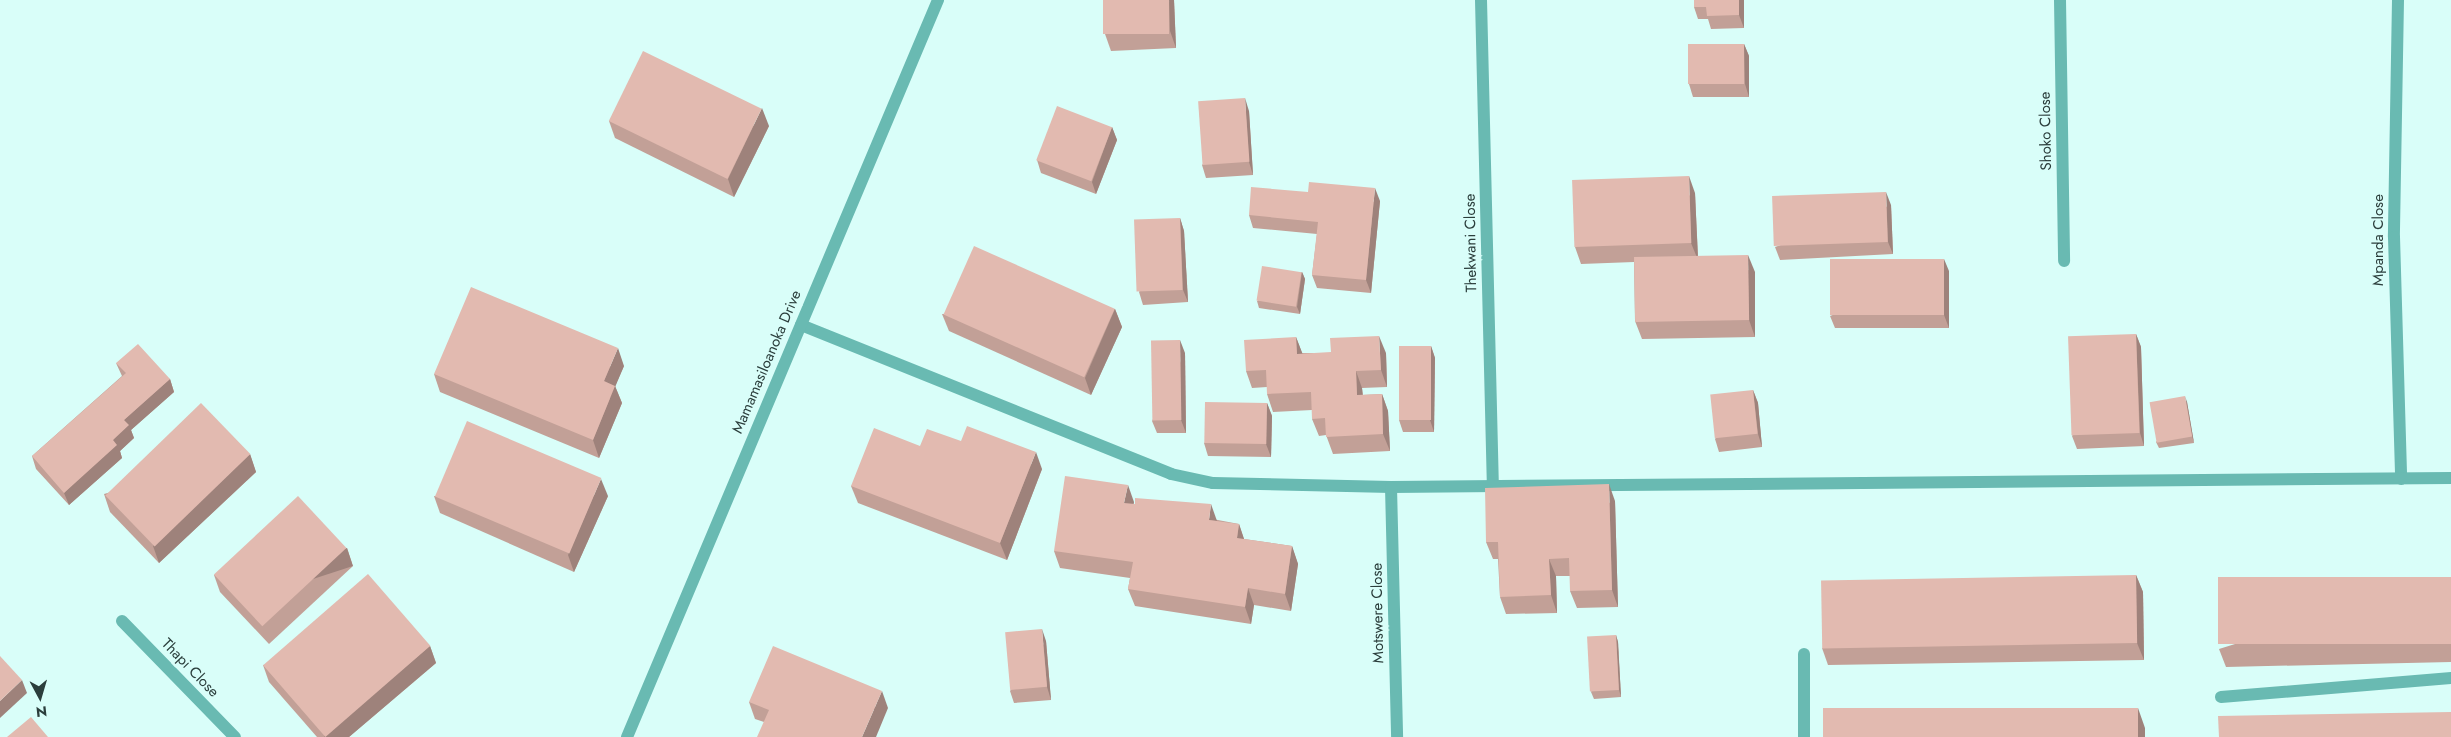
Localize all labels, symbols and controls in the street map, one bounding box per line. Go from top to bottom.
street label: Shoko Close [2036,91,2056,171]
street label: Thekwani Close [1461,193,1481,293]
street label: Mpanda Close [2370,194,2388,286]
street label: Mamamasiloanoka Drive [729,288,805,436]
street label: Motswere Close [1368,563,1388,663]
street label: Thapi Close [158,635,222,701]
north arrow [15,672,65,722]
text: N [35,701,48,722]

